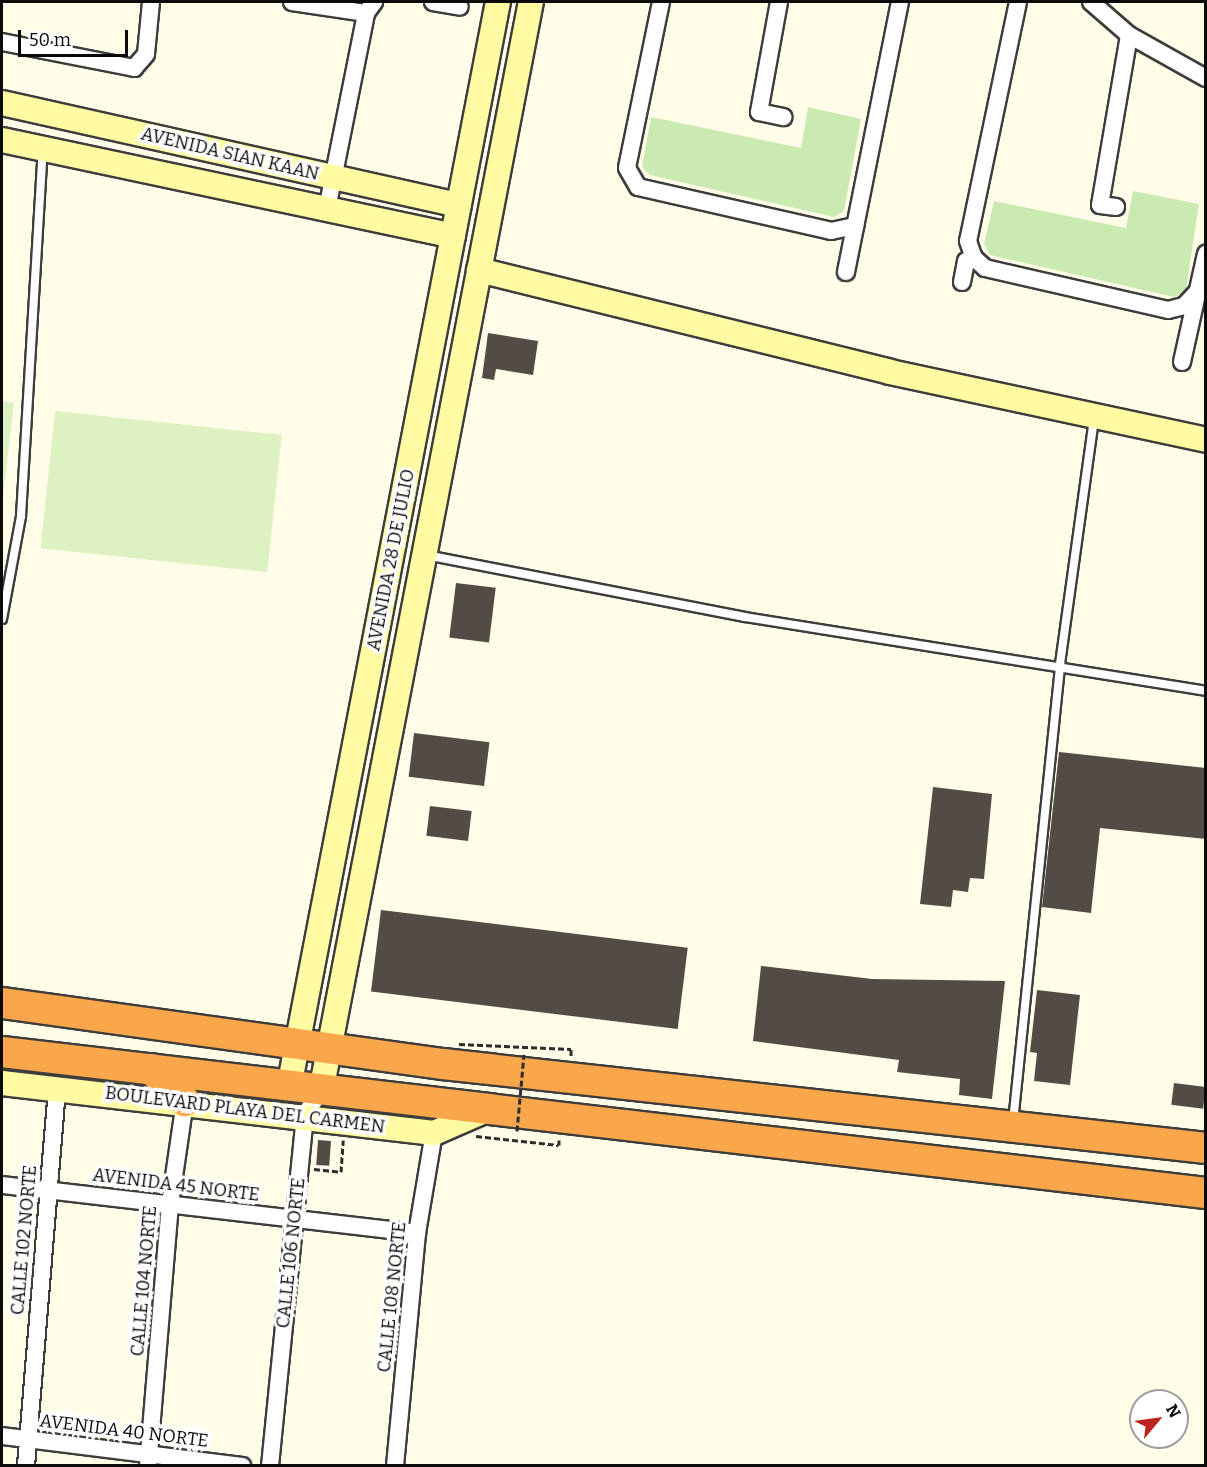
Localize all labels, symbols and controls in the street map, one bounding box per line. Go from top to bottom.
scale bar [21,18,130,56]
text: 50 m [29,29,71,51]
street label: AVENIDA SIAN KAAN [139,123,321,185]
street label: AVENIDA 28 DE JULIO [363,467,419,653]
street label: BOULEVARD PLAYA DEL CARMEN [104,1082,386,1138]
street label: CALLE 102 NORTE [7,1164,41,1316]
street label: AVENIDA 45 NORTE [91,1164,261,1206]
street label: CALLE 106 NORTE [272,1177,310,1329]
street label: CALLE 104 NORTE [127,1205,161,1357]
street label: CALLE 108 NORTE [373,1221,411,1373]
north arrow [1129,1389,1189,1449]
text: N [1162,1401,1185,1421]
street label: AVENIDA 40 NORTE [38,1410,210,1452]

